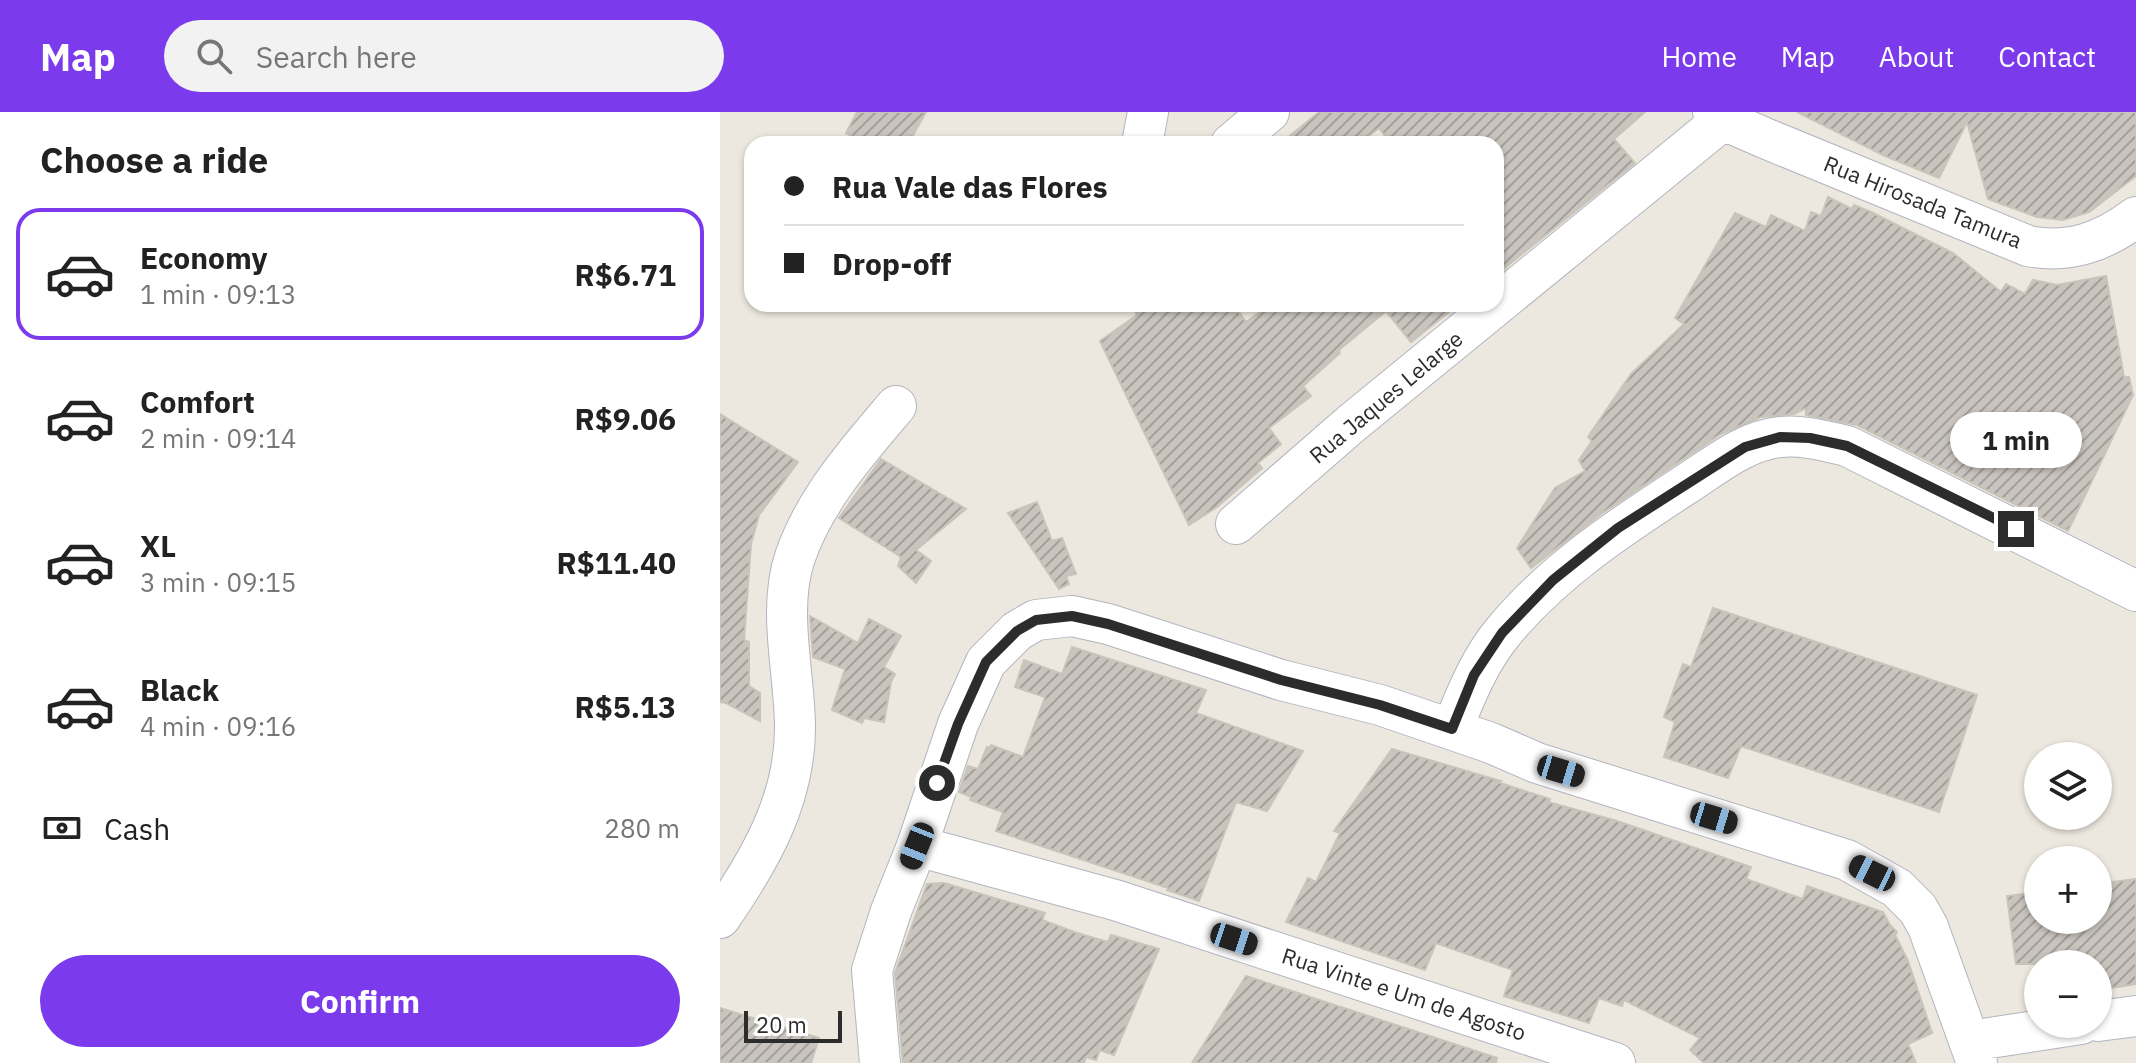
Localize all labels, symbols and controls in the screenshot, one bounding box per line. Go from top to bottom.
search box [164,20,724,92]
text: Map [40,32,116,81]
icon: search [192,34,236,78]
text: Search here [256,37,417,76]
text: Home [1661,38,1737,75]
text: Map [1781,38,1835,75]
text: About [1879,38,1954,75]
text: Contact [1998,38,2096,75]
text: Choose a ride [40,136,268,183]
street label: Rua Hirosada Tamura [1820,149,2027,255]
text: Rua Vale das Flores [832,167,1108,206]
icon: car [44,238,116,310]
text: Economy [140,238,268,277]
text: Drop-off [832,244,951,283]
text: R$6.71 [574,255,676,294]
text: 1 min · 09:13 [140,277,296,311]
street label: Rua Jaques Lelarge [1303,324,1468,469]
icon: car [44,382,116,454]
text: Comfort [140,382,255,421]
text: R$9.06 [574,399,676,438]
callout: 1 min [1950,413,2082,469]
text: 2 min · 09:14 [140,421,296,455]
text: 1 min [1982,423,2050,457]
route end [1998,511,2034,547]
icon: car [44,526,116,598]
text: XL [140,526,176,565]
text: R$11.40 [556,543,676,582]
text: 3 min · 09:15 [140,565,296,599]
icon: car [44,670,116,742]
text: Black [140,670,219,709]
text: R$5.13 [574,687,676,726]
text: 4 min · 09:16 [140,709,296,743]
map controls [2024,742,2112,1038]
button: layers [2024,742,2112,830]
car [1535,753,1587,789]
route start [919,765,955,801]
car [1688,800,1740,836]
icon: cash [40,806,84,850]
text: Cash [104,809,170,848]
text: 280 m [604,811,680,845]
car [897,819,937,873]
button: + [2024,846,2112,934]
car [1845,852,1899,894]
car [1207,920,1261,958]
street label: Rua Vinte e Um de Agosto [1278,940,1530,1047]
button: − [2024,950,2112,1038]
button: Confirm [40,955,680,1047]
scale bar [744,1007,842,1043]
text: 20 m [756,1010,807,1039]

